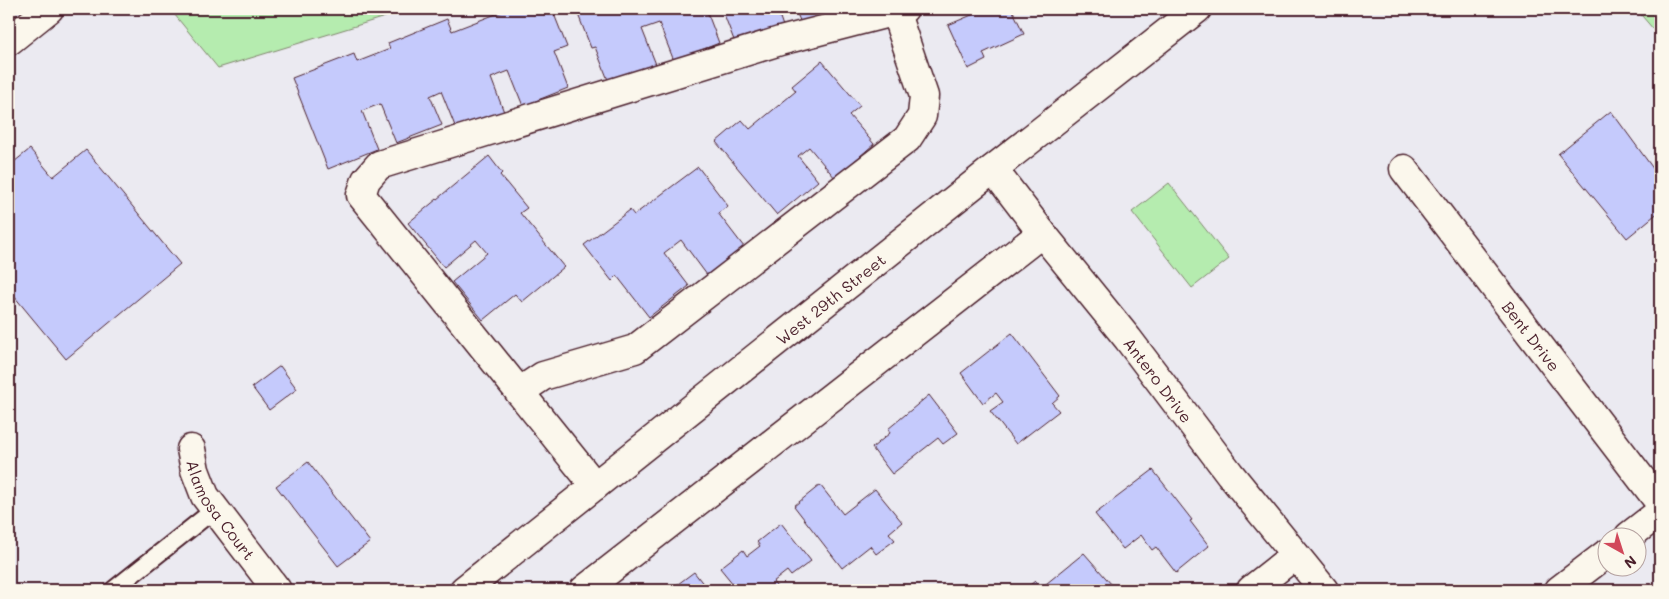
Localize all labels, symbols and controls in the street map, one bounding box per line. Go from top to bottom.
street label: West 29th Street [771,248,889,349]
street label: Bent Drive [1498,296,1565,375]
street label: Antero Drive [1120,333,1198,427]
street label: Alamosa Court [183,458,260,564]
north arrow [1596,526,1646,576]
text: N [1620,552,1641,573]

